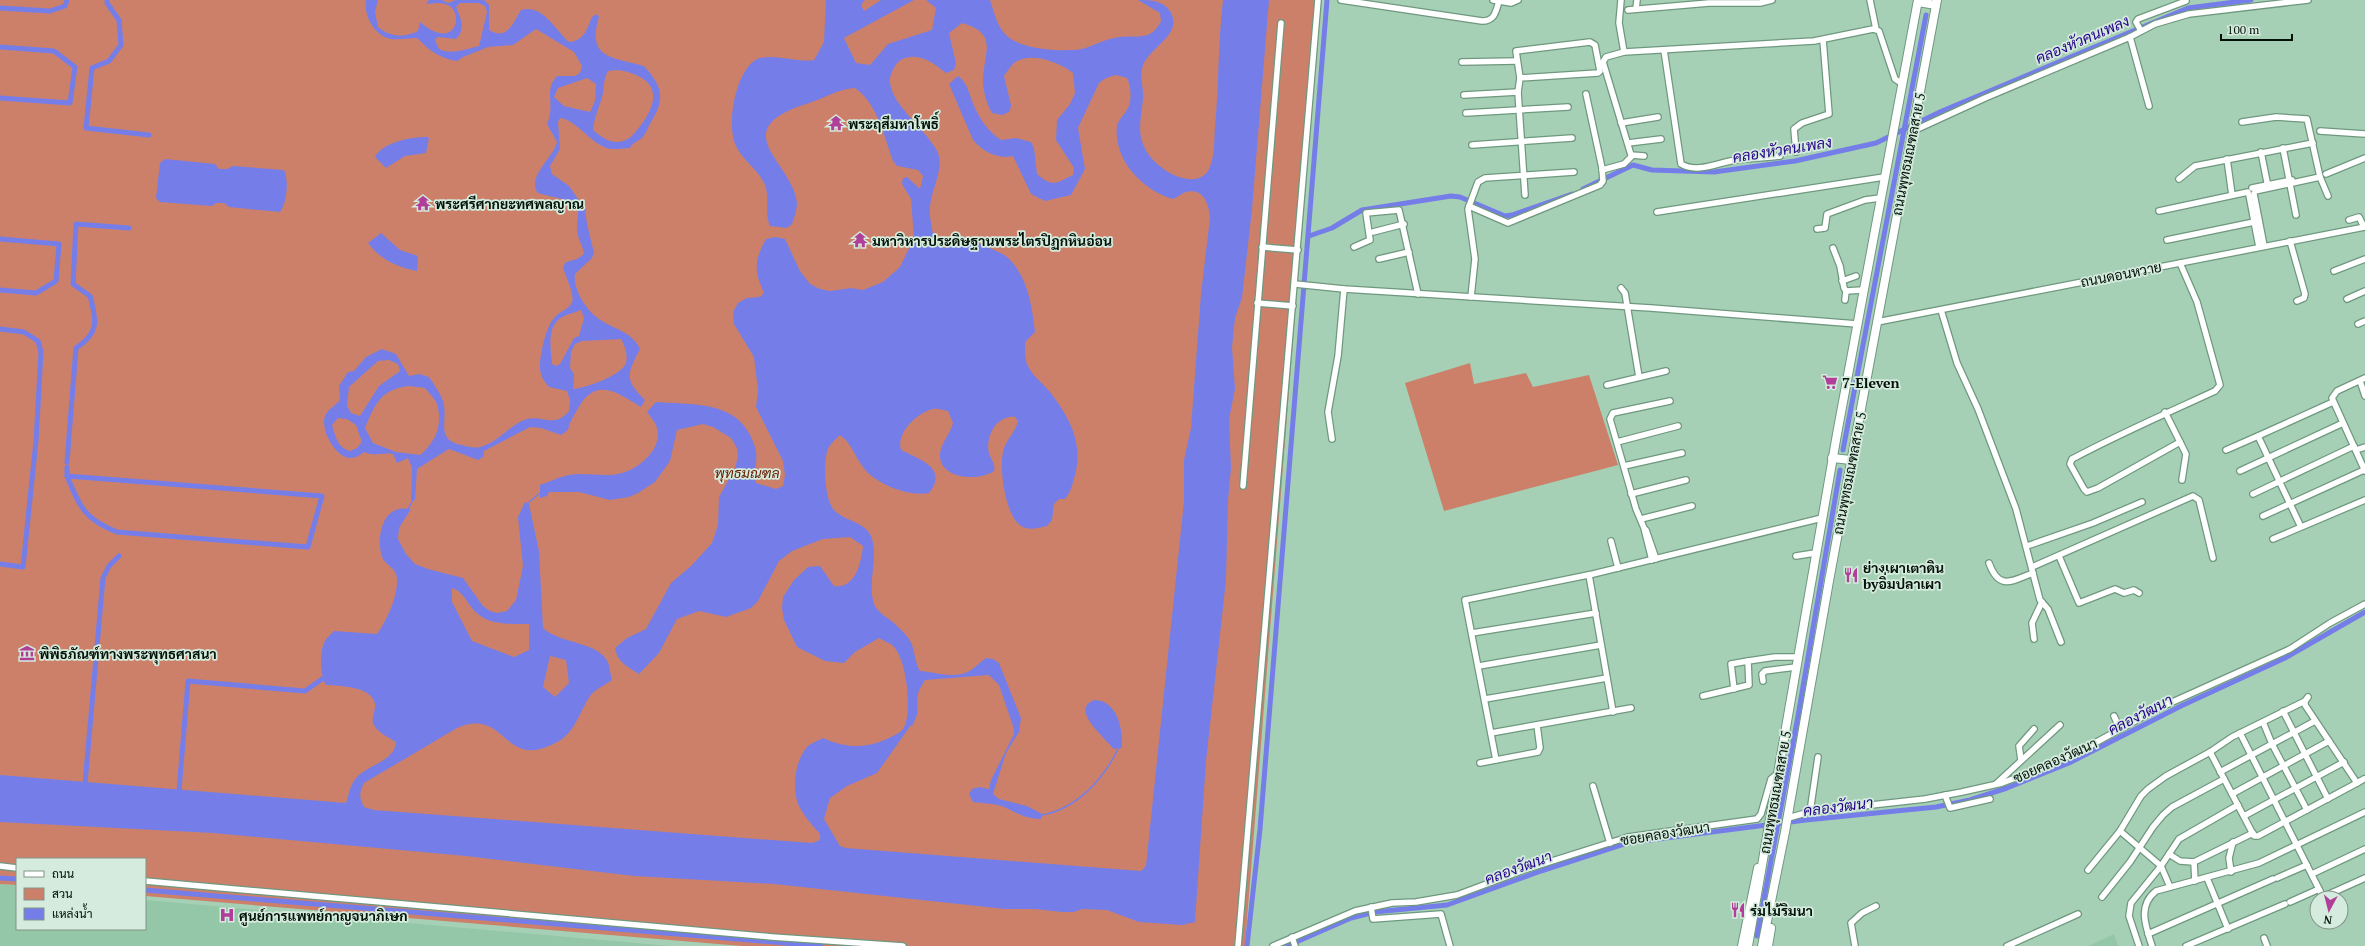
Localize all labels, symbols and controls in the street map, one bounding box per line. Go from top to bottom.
water label: คลองหัวคนเพลง [2032,10,2132,68]
scale bar [2221,16,2292,42]
text: 100 m [2227,22,2260,37]
street label: ถนนพุทธมณฑลสาย 5 [1887,91,1930,217]
place label: พระฤสีมหาโพธิ์ [848,111,939,133]
temple icon: พระฤสีมหาโพธิ์ [827,114,845,132]
water label: คลองหัวคนเพลง [1731,131,1833,167]
temple icon: พระศรีศากยะทศพลญาณ [414,194,432,212]
place label: พระศรีศากยะทศพลญาณ [435,194,584,213]
temple icon: มหาวิหารประดิษฐานพระไตรปิฏกหินอ่อน [851,231,869,249]
place label: มหาวิหารประดิษฐานพระไตรปิฏกหินอ่อน [872,231,1112,251]
street label: ถนนดอนหวาย [2079,257,2163,291]
supermarket icon: 7-Eleven [1821,373,1839,391]
place label: 7-Eleven [1842,373,1900,392]
street label: ถนนพุทธมณฑลสาย 5 [1828,410,1871,536]
park label: พุทธมณฑล [714,463,780,483]
place label: ย่างเผาเตาดิน byอิ่มปลาเผา [1862,558,1944,593]
restaurant icon: ย่างเผาเตาดิน byอิ่มปลาเผา [1842,566,1860,584]
museum icon: พิพิธภัณฑ์ทางพระพุทธศาสนา [18,644,36,662]
place label: พิพิธภัณฑ์ทางพระพุทธศาสนา [39,644,217,665]
water label: คลองวัฒนา [2104,689,2176,739]
street label: ถนนพุทธมณฑลสาย 5 [1755,729,1796,855]
street label: ซอยคลองวัฒนา [2010,733,2100,787]
water label: คลองวัฒนา [1802,792,1874,820]
street label: ซอยคลองวัฒนา [1619,817,1711,849]
water label: คลองวัฒนา [1482,846,1554,888]
legend [16,858,146,930]
text: ถนน [52,866,75,881]
text: สวน [52,886,73,901]
north arrow [2309,890,2349,930]
restaurant icon: ร่มไม้ริมนา [1729,901,1747,919]
place label: ร่มไม้ริมนา [1750,901,1813,920]
text: แหล่งน้ำ [52,903,92,921]
hospital icon: ศูนย์การแพทย์กาญจนาภิเษก [218,906,236,924]
place label: ศูนย์การแพทย์กาญจนาภิเษก [239,906,408,927]
text: N [2322,912,2333,927]

